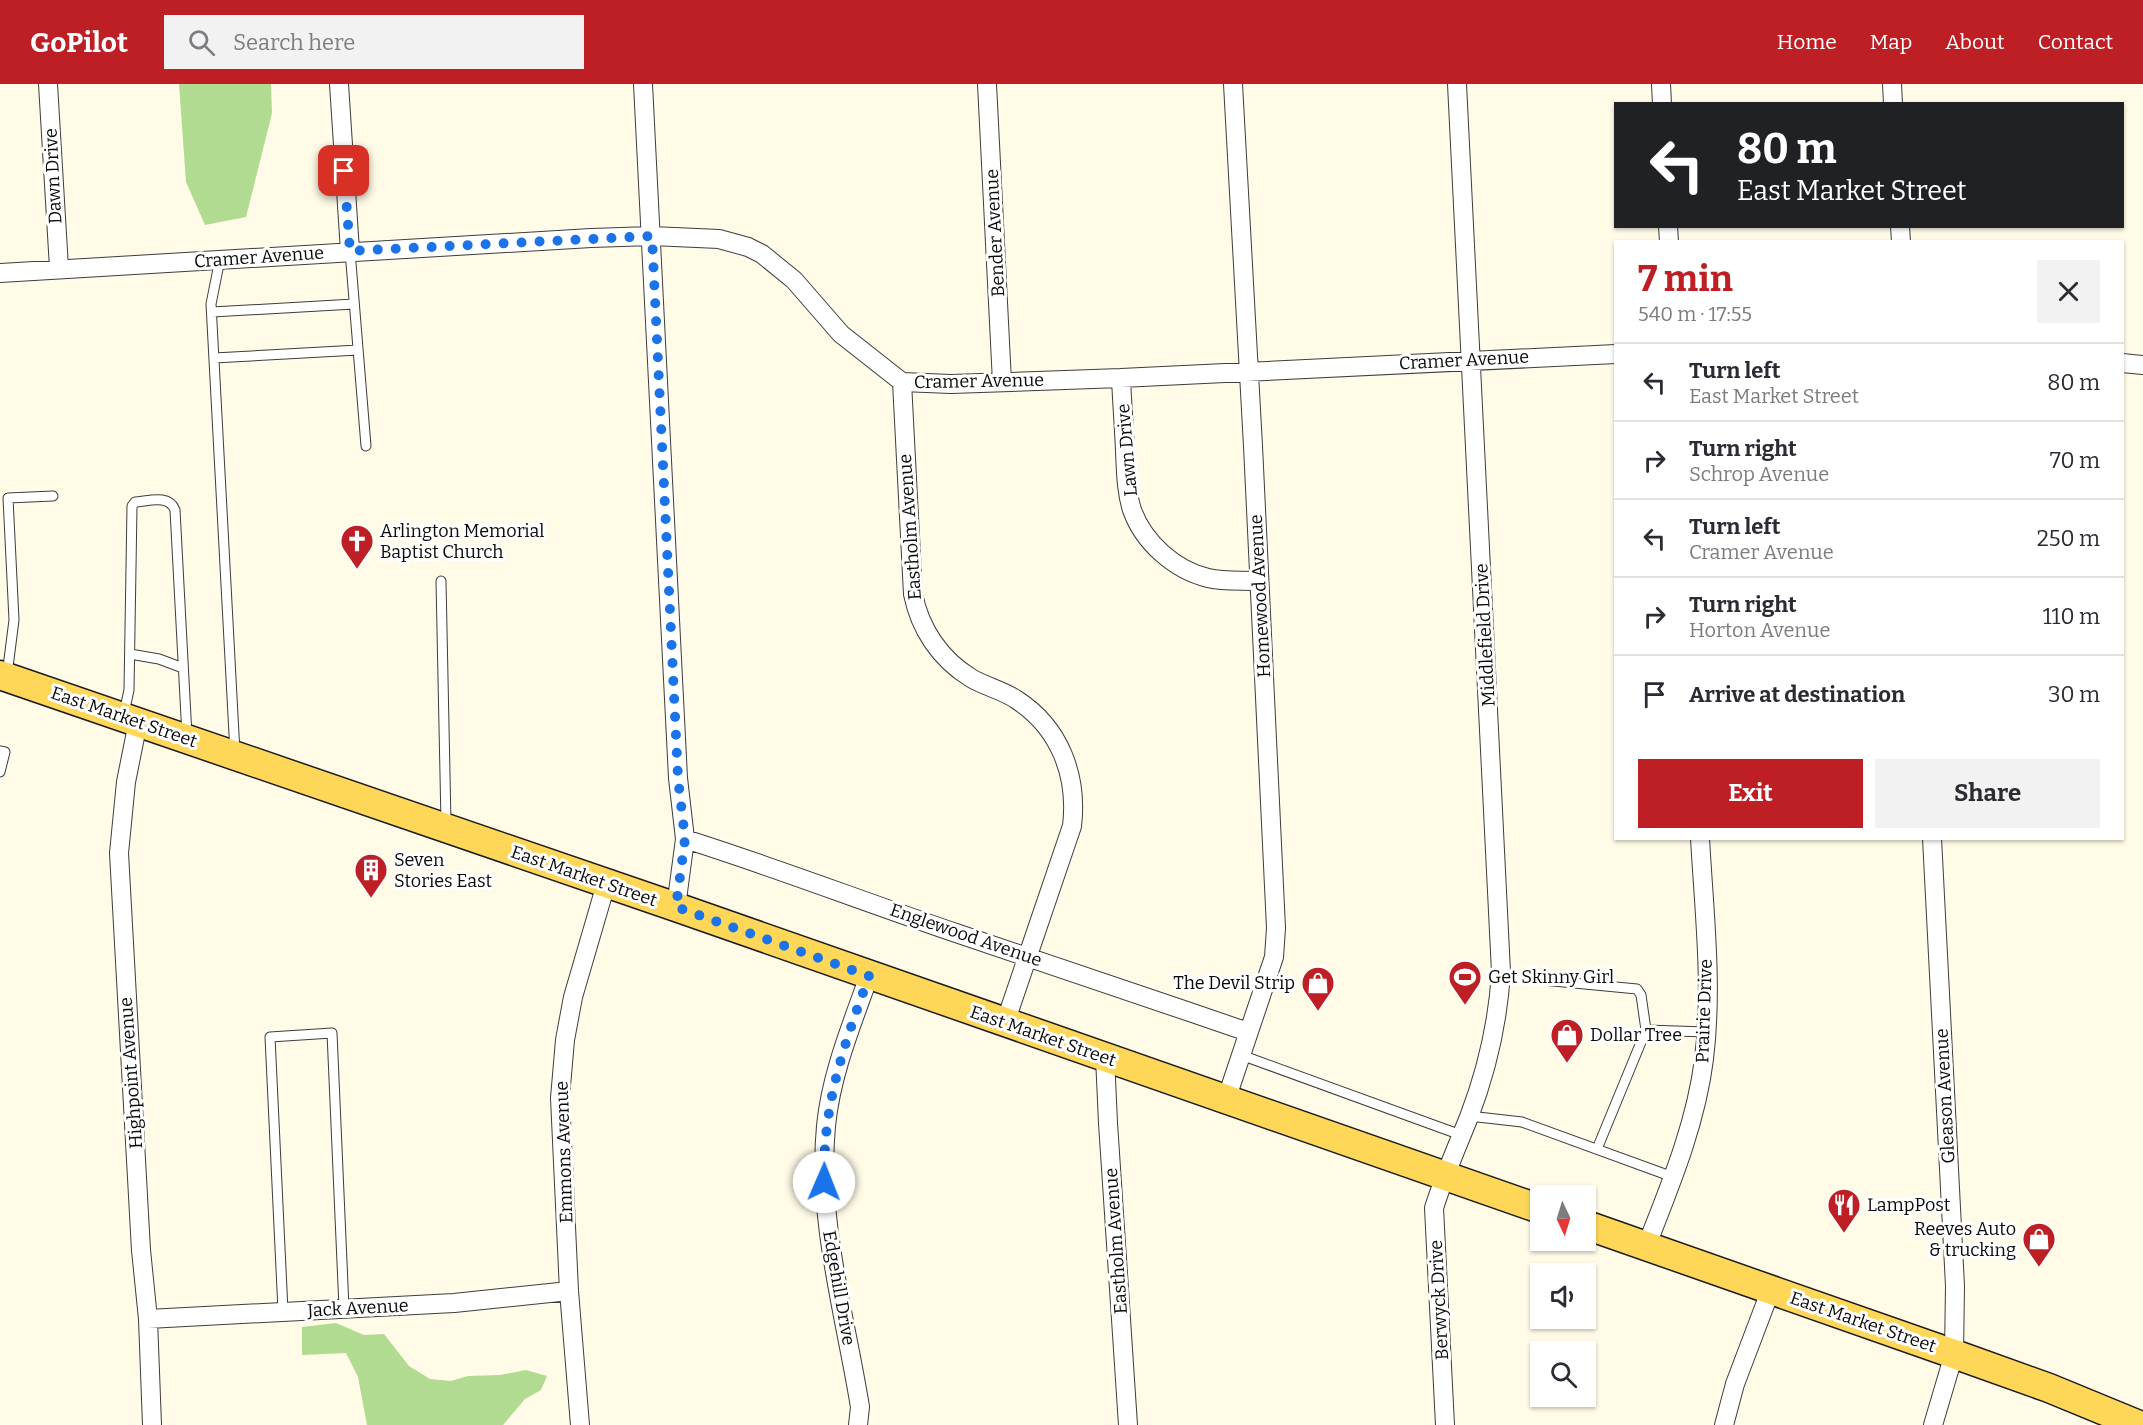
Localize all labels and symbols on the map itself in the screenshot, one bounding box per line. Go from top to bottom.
street label: Dawn Drive [40,128,66,224]
pin [318,145,369,196]
street label: Bender Avenue [981,169,1009,297]
street label: Cramer Avenue [193,241,325,273]
street label: Cramer Avenue [1398,346,1530,374]
street label: Cramer Avenue [914,369,1044,393]
street label: Lawn Drive [1112,403,1142,497]
street label: Eastholm Avenue [894,453,926,601]
street label: Homewood Avenue [1245,514,1275,678]
place label: Arlington Memorial Baptist Church [380,520,545,563]
church icon: Arlington Memorial Baptist Church [339,523,375,570]
street label: Middlefield Drive [1470,563,1500,707]
street label: East Market Street [48,682,200,752]
street label: East Market Street [508,841,660,911]
place label: Seven Stories East [394,849,493,892]
building icon: Seven Stories East [353,852,389,899]
street label: Englewood Avenue [887,899,1045,971]
sports icon: Get Skinny Girl [1447,959,1483,1006]
street label: Prairie Drive [1691,959,1717,1063]
shop icon: The Devil Strip [1300,965,1336,1012]
place label: Get Skinny Girl [1488,966,1614,988]
place label: The Devil Strip [1173,972,1295,994]
street label: Highpoint Avenue [115,996,147,1150]
street label: East Market Street [967,1001,1119,1071]
shop icon: Dollar Tree [1549,1017,1585,1064]
place label: Dollar Tree [1590,1024,1682,1046]
street label: Gleason Avenue [1930,1028,1960,1164]
street label: Emmons Avenue [551,1080,577,1224]
position arrow [792,1150,856,1214]
street label: Eastholm Avenue [1100,1167,1132,1315]
north arrow [1530,1185,1596,1251]
restaurant icon: LampPost [1826,1187,1862,1234]
place label: LampPost [1867,1194,1951,1216]
place label: Reeves Auto & trucking [1914,1218,2016,1261]
shop icon: Reeves Auto & trucking [2021,1221,2057,1268]
street label: Edgehill Drive [818,1229,860,1347]
street label: Berwyck Drive [1425,1239,1453,1361]
street label: East Market Street [1787,1287,1939,1357]
street label: Jack Avenue [306,1294,409,1322]

